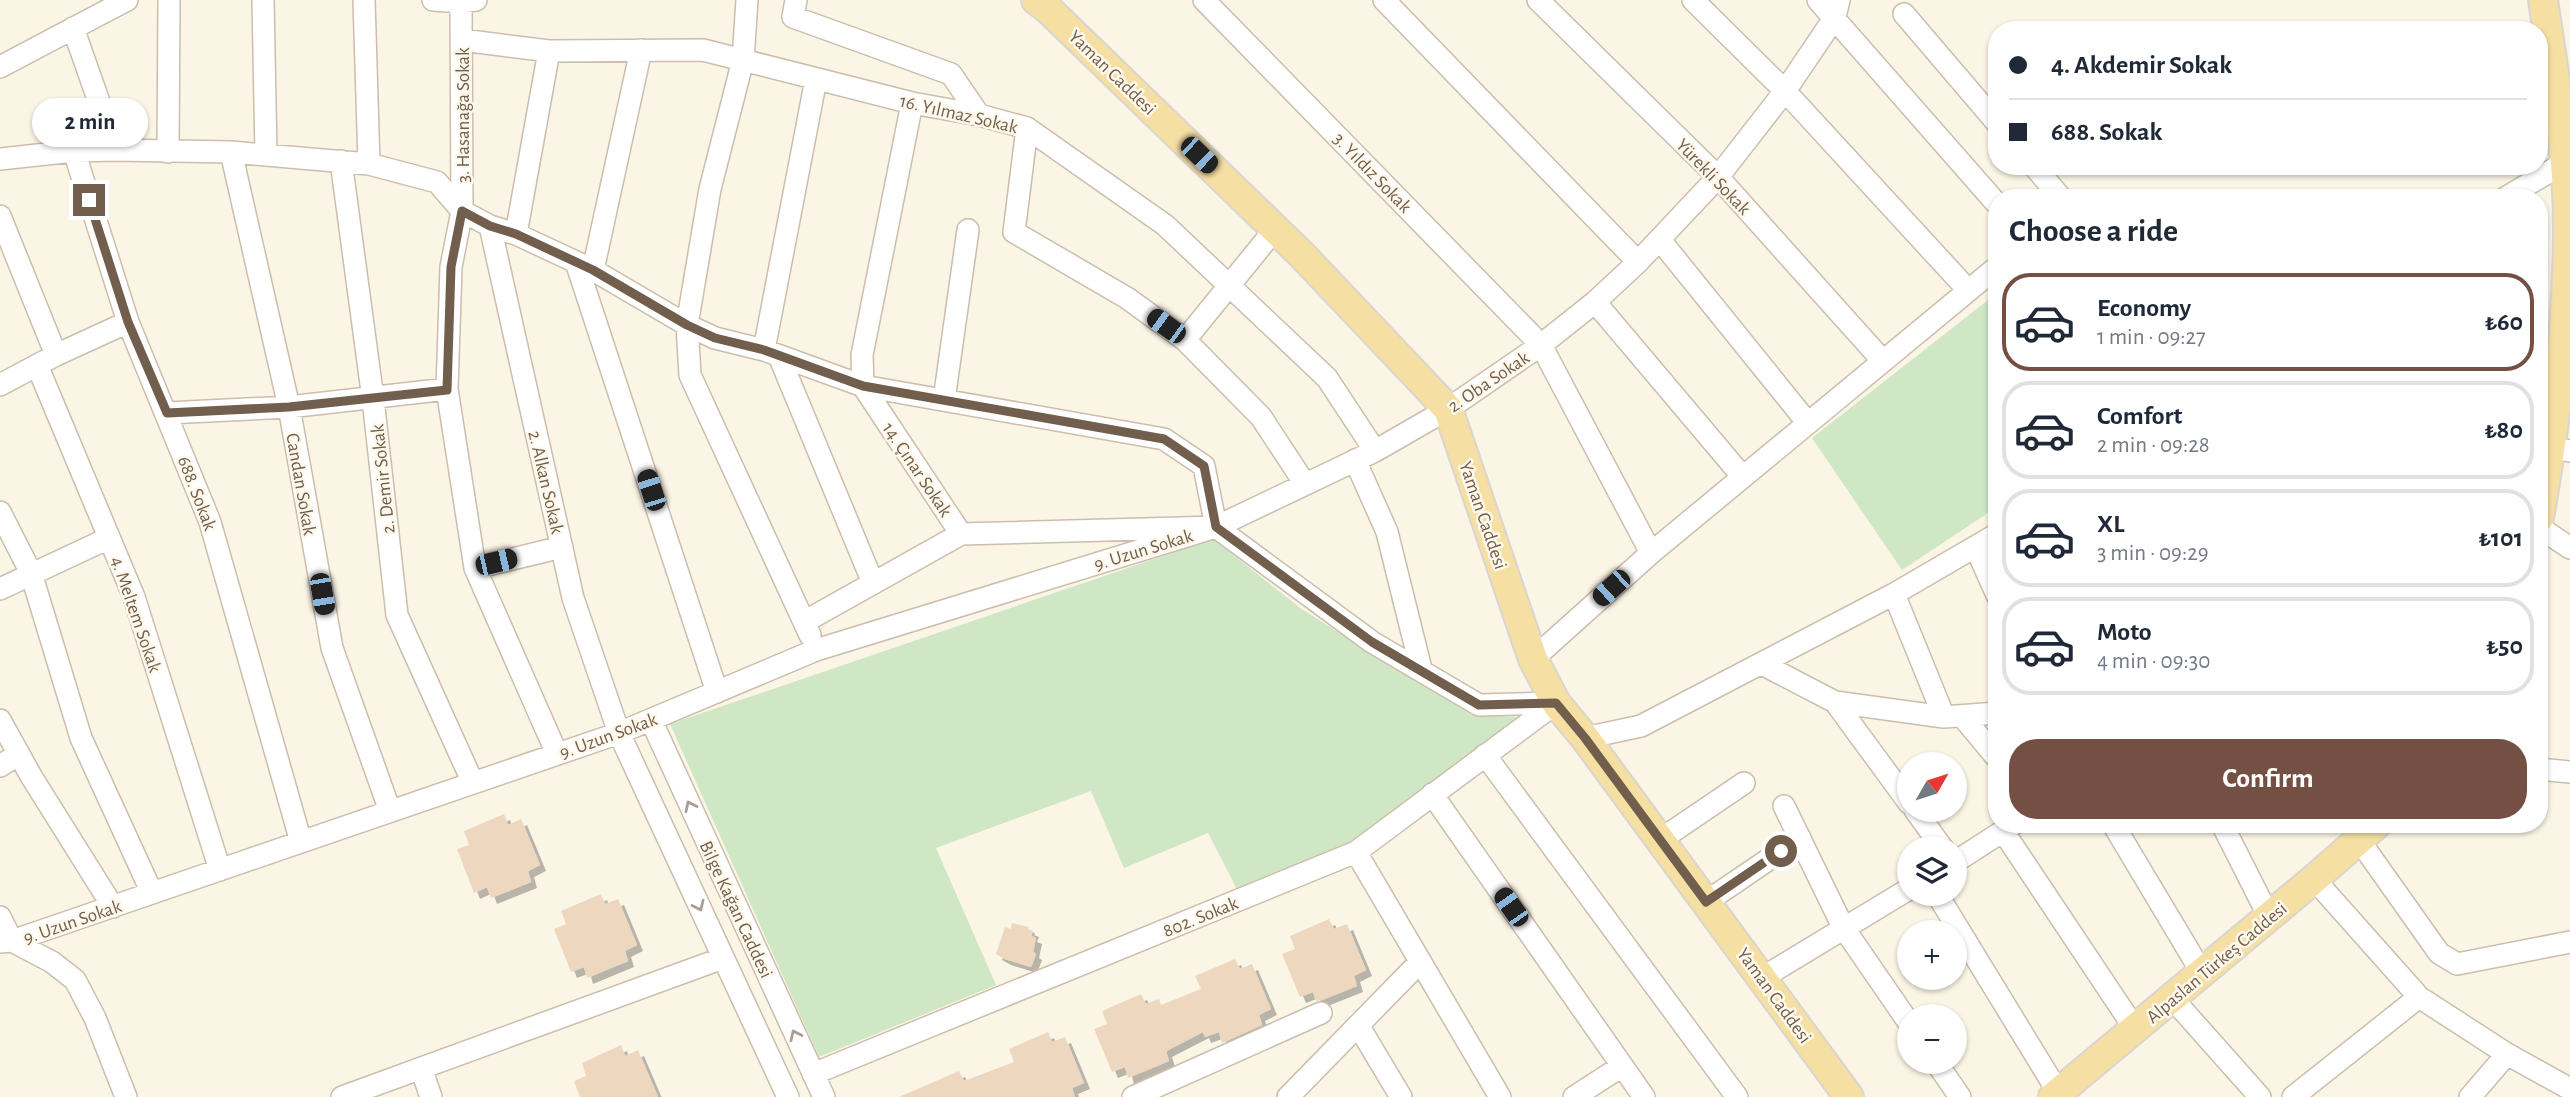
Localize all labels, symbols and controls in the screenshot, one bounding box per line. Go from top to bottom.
street label: Yaman Caddesi [1065,27,1159,119]
street label: 3. Hasanağa Sokak [454,47,473,183]
text: 4. Akdemir Sokak [2051,52,2232,78]
street label: 16. Yılmaz Sokak [898,92,1020,137]
callout: 2 min [31,99,147,148]
text: 2 min [64,111,116,134]
text: 688. Sokak [2051,119,2162,145]
street label: 3. Yıldız Sokak [1329,129,1415,217]
car [1177,133,1222,177]
street label: Yürekli Sokak [1672,135,1754,219]
route end [73,184,105,216]
text: Choose a ride [2009,215,2178,247]
icon: car [2013,291,2076,354]
text: Economy [2097,295,2191,321]
car [1143,305,1190,347]
text: ₺60 [2485,309,2523,335]
text: 1 min · 09:27 [2097,326,2206,349]
street label: 2. Oba Sokak [1445,348,1533,416]
icon: car [2013,399,2076,462]
text: Comfort [2097,403,2182,429]
text: ₺80 [2484,417,2523,443]
street label: 14. Çınar Sokak [878,419,955,521]
street label: 2. Demir Sokak [368,423,399,534]
street label: 2. Alkan Sokak [524,429,567,536]
street label: Candan Sokak [282,432,319,537]
text: 2 min · 09:28 [2097,434,2210,457]
street label: 688. Sokak [174,454,220,534]
street label: Yaman Caddesi [1455,459,1510,572]
car [635,467,668,513]
icon: car [2013,507,2076,570]
text: XL [2097,511,2124,537]
text: ₺101 [2478,525,2523,551]
street label: 9. Uzun Sokak [1092,526,1195,574]
text: 3 min · 09:29 [2097,542,2208,565]
car [474,547,519,577]
street label: 4. Meltem Sokak [107,554,164,675]
car [1589,566,1634,610]
car [309,571,336,617]
icon: car [2013,615,2076,678]
text: Moto [2097,619,2152,645]
text: ₺50 [2486,633,2523,659]
text: 4 min · 09:30 [2097,650,2210,673]
street label: 9. Uzun Sokak [557,710,660,763]
button: Confirm [2009,739,2527,819]
north arrow [1897,752,1967,822]
map controls [1897,752,1967,1074]
one-way arrow [684,801,698,813]
route start [1765,835,1797,867]
button: layers [1897,836,1967,906]
street label: Bilge Kağan Caddesi [696,838,776,981]
car [1491,884,1532,930]
street label: 802. Sokak [1160,894,1241,941]
street label: 9. Uzun Sokak [21,897,124,948]
one-way arrow [691,899,705,911]
street label: Alpaslan Türkeş Caddesi [2143,899,2291,1027]
button: + [1897,920,1967,990]
street label: Yaman Caddesi [1733,945,1815,1047]
button: − [1897,1004,1967,1074]
one-way arrow [789,1030,803,1042]

